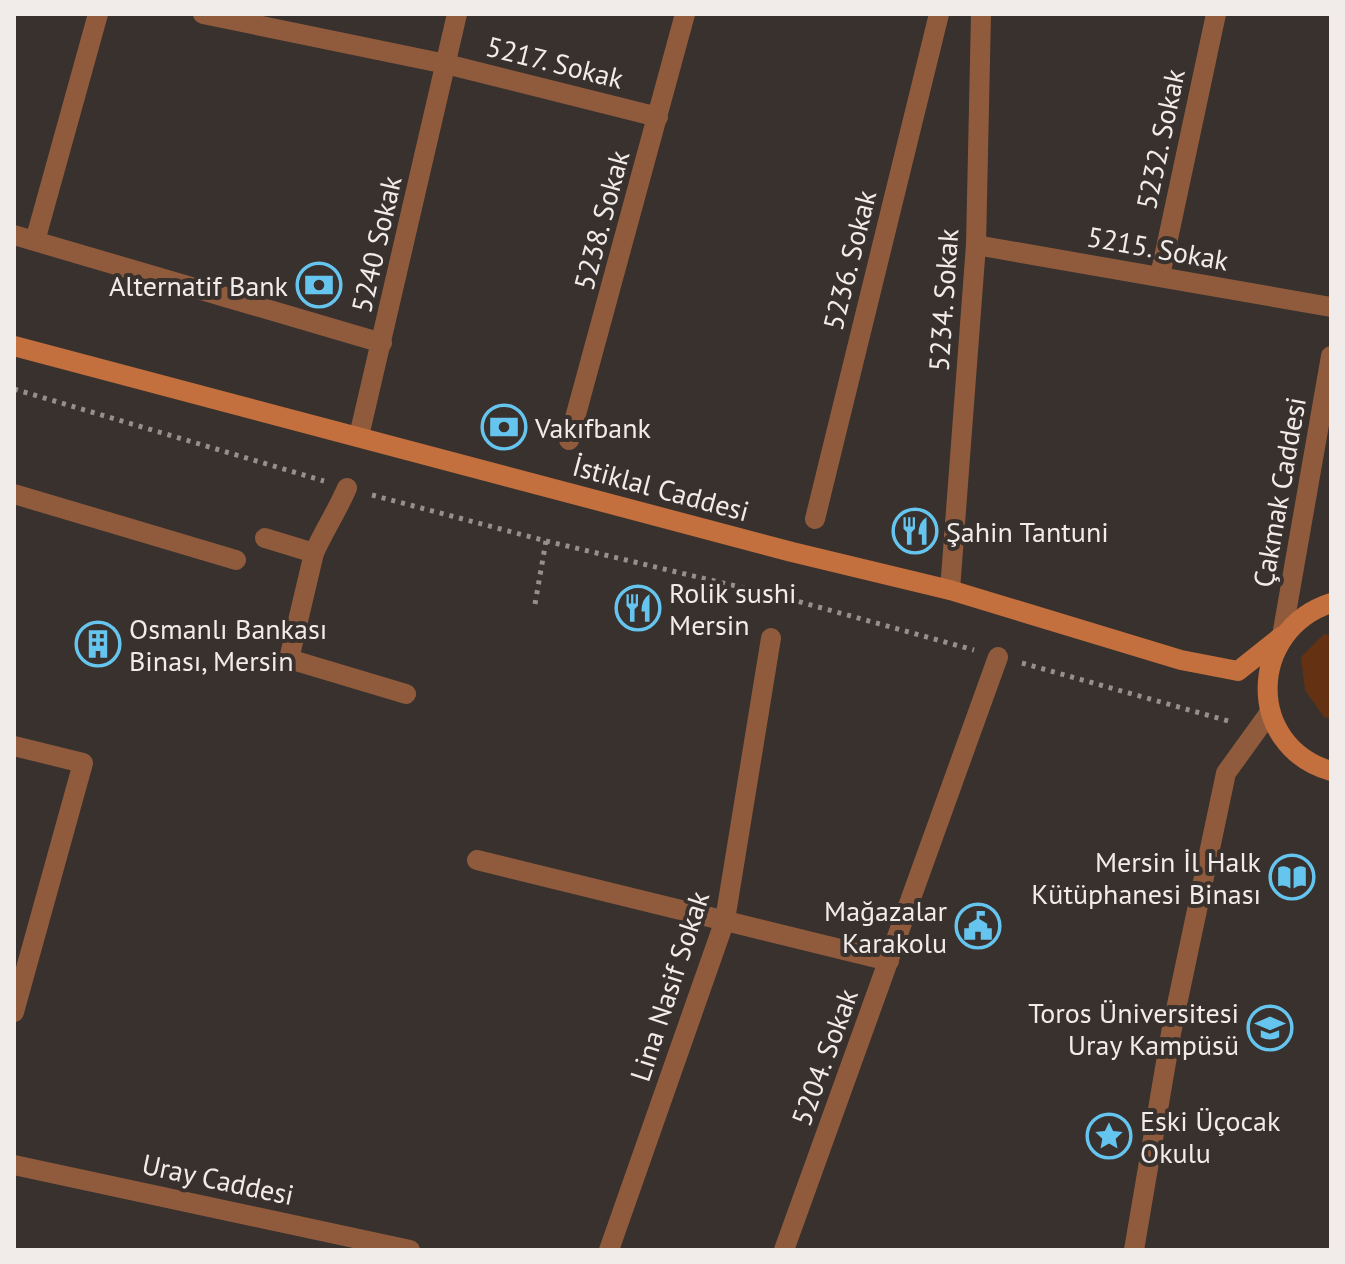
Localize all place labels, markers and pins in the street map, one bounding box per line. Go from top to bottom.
bank icon: Alternatif Bank [295,261,343,309]
place label: Alternatif Bank [109,267,289,304]
bank icon: Vakıfbank [480,403,528,451]
place label: Vakıfbank [534,409,652,446]
restaurant icon: Şahin Tantuni [891,507,939,555]
place label: Şahin Tantuni [946,513,1109,550]
place label: Rolik sushi Mersin [669,574,797,643]
restaurant icon: Rolik sushi Mersin [614,584,662,632]
place label: Osmanlı Bankası Binası, Mersin [129,610,327,679]
building icon: Osmanlı Bankası Binası, Mersin [74,620,122,668]
place label: Mersin İl Halk Kütüphanesi Binası [1031,843,1262,912]
library icon: Mersin İl Halk Kütüphanesi Binası [1268,853,1316,901]
place label: Mağazalar Karakolu [824,892,947,961]
public building icon: Mağazalar Karakolu [954,902,1002,950]
place label: Toros Üniversitesi Uray Kampüsü [1028,994,1239,1063]
school or university icon: Toros Üniversitesi Uray Kampüsü [1246,1004,1294,1052]
place label: Eski Üçocak Okulu [1140,1102,1281,1171]
place icon: Eski Üçocak Okulu [1085,1112,1133,1160]

